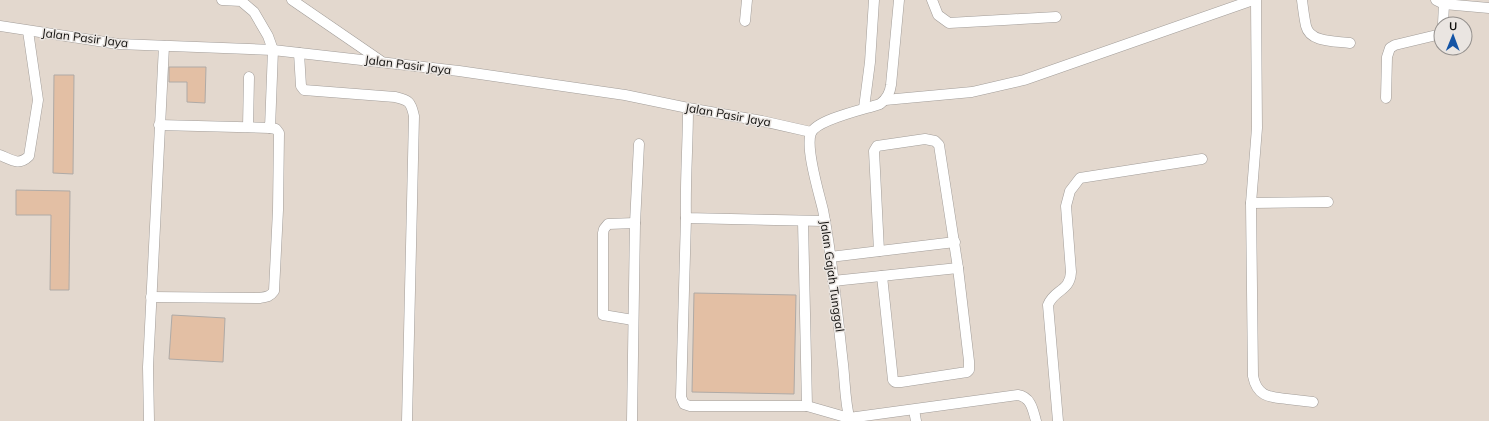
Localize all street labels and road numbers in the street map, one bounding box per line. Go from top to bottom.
street label: Jalan Pasir Jaya [41,25,129,50]
street label: Jalan Pasir Jaya [364,52,452,77]
street label: Jalan Pasir Jaya [684,100,772,129]
street label: Jalan Gajah Tunggal [817,219,848,333]

